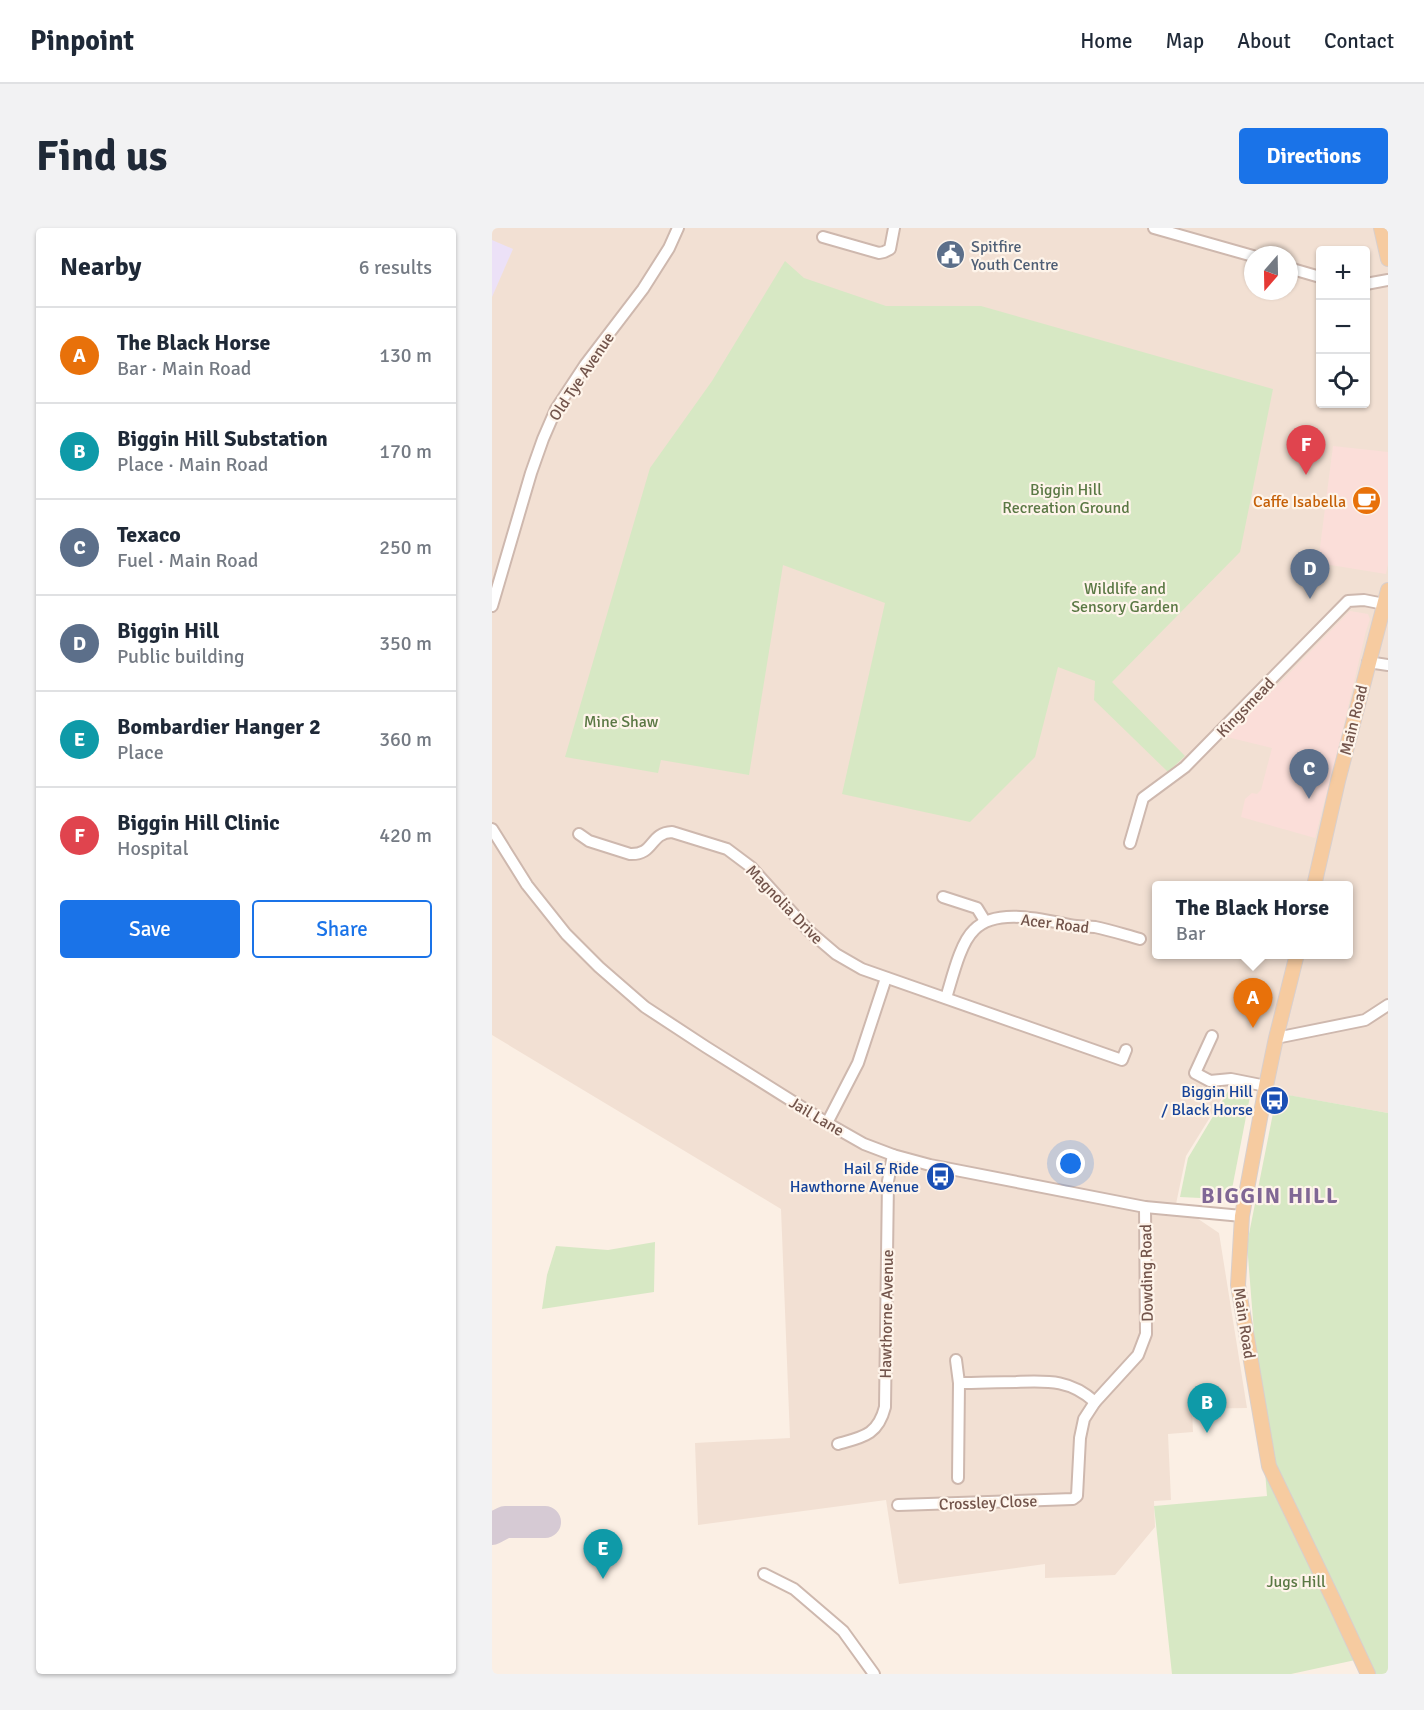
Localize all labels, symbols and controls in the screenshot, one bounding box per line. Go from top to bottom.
text: Pinpoint [30,24,134,58]
text: Home [1080,28,1133,54]
text: Map [1166,28,1204,54]
text: About [1237,28,1291,54]
text: Contact [1324,28,1394,54]
button: Directions [1239,128,1388,184]
text: Find us [36,131,167,182]
place label: Spitfire Youth Centre [971,237,1059,275]
public building icon: Spitfire Youth Centre [934,239,966,271]
north arrow [1244,246,1298,300]
map controls [1316,246,1370,408]
button: + [1316,246,1370,300]
text: Nearby [60,251,141,283]
text: 6 results [359,255,432,280]
button: − [1316,300,1370,354]
street label: Old Tye Avenue [545,328,619,425]
text: The Black Horse [117,329,270,356]
text: A [73,343,86,368]
text: 130 m [379,343,432,368]
button: locate [1316,354,1370,408]
text: Bar · Main Road [117,356,251,381]
text: Biggin Hill Substation [117,425,328,452]
pin: F [1286,426,1326,475]
text: B [73,439,86,464]
text: 170 m [379,439,432,464]
text: Place · Main Road [117,452,268,477]
park label: Biggin Hill Recreation Ground [1002,480,1130,518]
cafe icon: Caffe Isabella [1351,485,1383,517]
place label: Caffe Isabella [1253,492,1346,512]
text: Texaco [117,521,181,548]
text: C [73,535,86,560]
text: 250 m [379,535,432,560]
text: Fuel · Main Road [117,548,258,573]
pin: D [1290,550,1330,599]
park label: Wildlife and Sensory Garden [1071,579,1179,617]
text: Biggin Hill [117,617,219,644]
text: D [73,631,86,656]
text: 350 m [379,631,432,656]
text: Public building [117,644,245,669]
street label: Kingsmead [1212,674,1279,742]
street label: Main Road [1336,683,1372,758]
park label: Mine Shaw [584,712,659,732]
text: Bombardier Hanger 2 [117,713,321,740]
text: E [74,727,85,752]
text: 360 m [379,727,432,752]
text: Place [117,740,164,765]
pin: C [1290,750,1328,799]
text: Biggin Hill Clinic [117,809,280,836]
text: F [74,823,85,848]
text: 420 m [379,823,432,848]
text: Hospital [117,836,189,861]
street label: Magnolia Drive [741,861,827,949]
popup [1152,881,1353,959]
text: The Black Horse [1176,894,1329,921]
button: Save [60,900,240,958]
button: Share [252,900,432,958]
street label: Acer Road [1020,910,1090,938]
text: Bar [1176,921,1205,946]
pin: A [1234,978,1272,1028]
place label: Biggin Hill / Black Horse [1161,1082,1253,1120]
bus stop icon: Biggin Hill / Black Horse [1258,1084,1290,1116]
street label: Jail Lane [785,1093,848,1141]
your location [1056,1149,1085,1178]
place label: Hail & Ride Hawthorne Avenue [790,1159,919,1197]
bus stop icon: Hail & Ride Hawthorne Avenue [924,1161,956,1193]
district label: BIGGIN HILL [1201,1182,1339,1209]
street label: Dowding Road [1136,1224,1158,1322]
street label: Hawthorne Avenue [876,1249,898,1379]
street label: Main Road [1229,1286,1260,1360]
pin: B [1188,1384,1226,1433]
street label: Crossley Close [938,1491,1038,1515]
pin: E [584,1530,622,1579]
park label: Jugs Hill [1266,1572,1326,1592]

